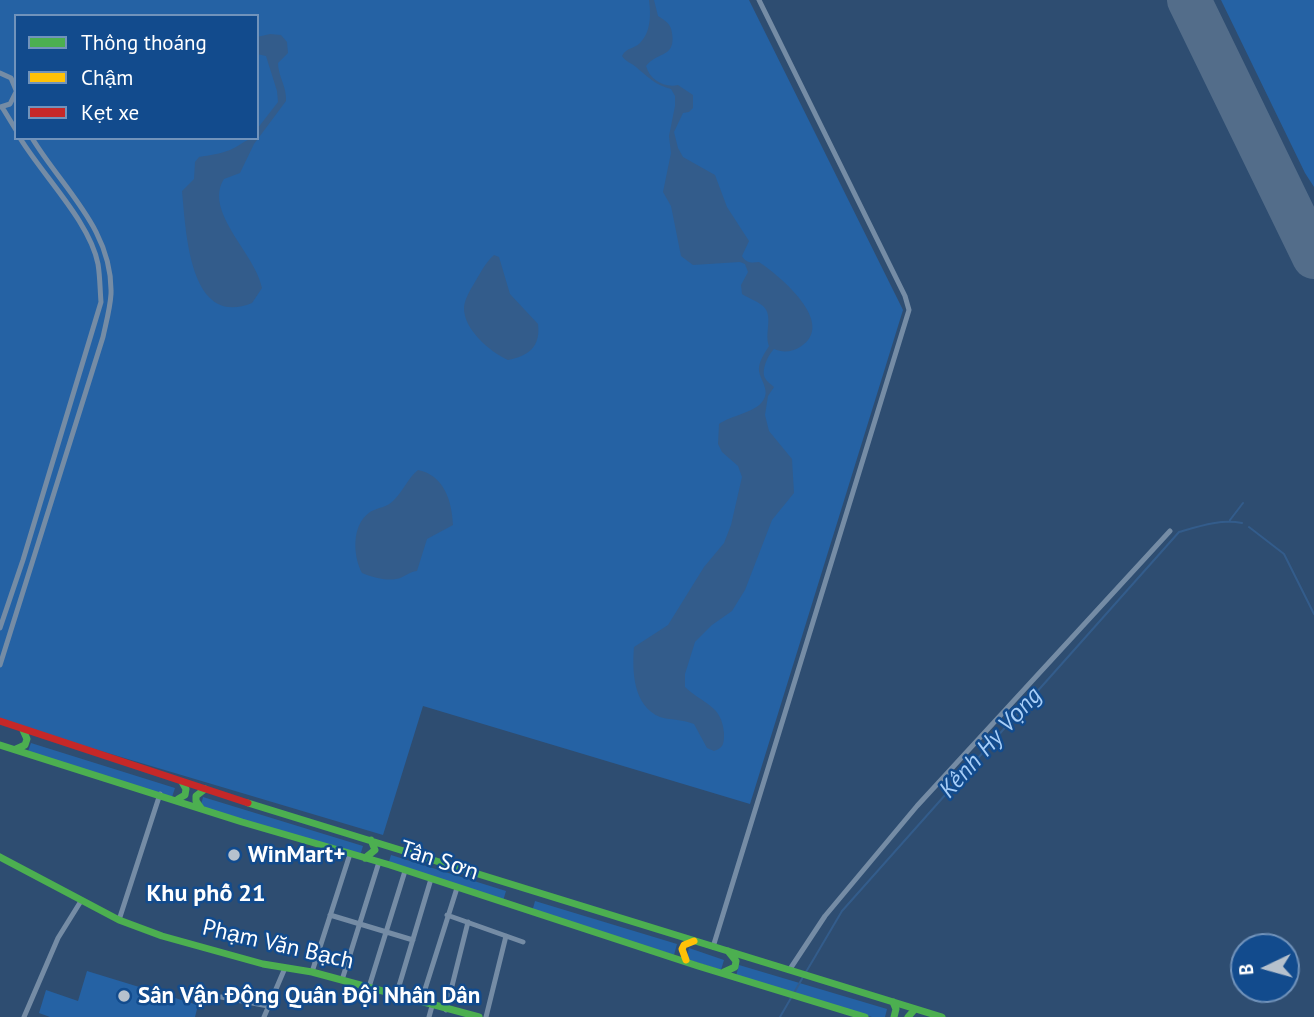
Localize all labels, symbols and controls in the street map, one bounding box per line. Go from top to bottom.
legend [14,14,259,140]
text: Thông thoáng [81,29,207,56]
text: Chậm [81,64,133,91]
text: Kẹt xe [81,99,139,126]
water label: Kênh Hy Vọng [934,682,1048,804]
street label: Tân Sơn [396,835,482,887]
place label: WinMart+ [248,841,345,869]
marker: WinMart+ [226,847,242,863]
district label: Khu phố 21 [146,880,266,908]
street label: Phạm Văn Bạch [200,914,356,976]
north arrow [1230,933,1300,1003]
text: B [1234,963,1259,976]
place label: Sân Vận Động Quân Đội Nhân Dân [138,982,480,1010]
marker: Sân Vận Động Quân Đội Nhân Dân [116,988,132,1004]

